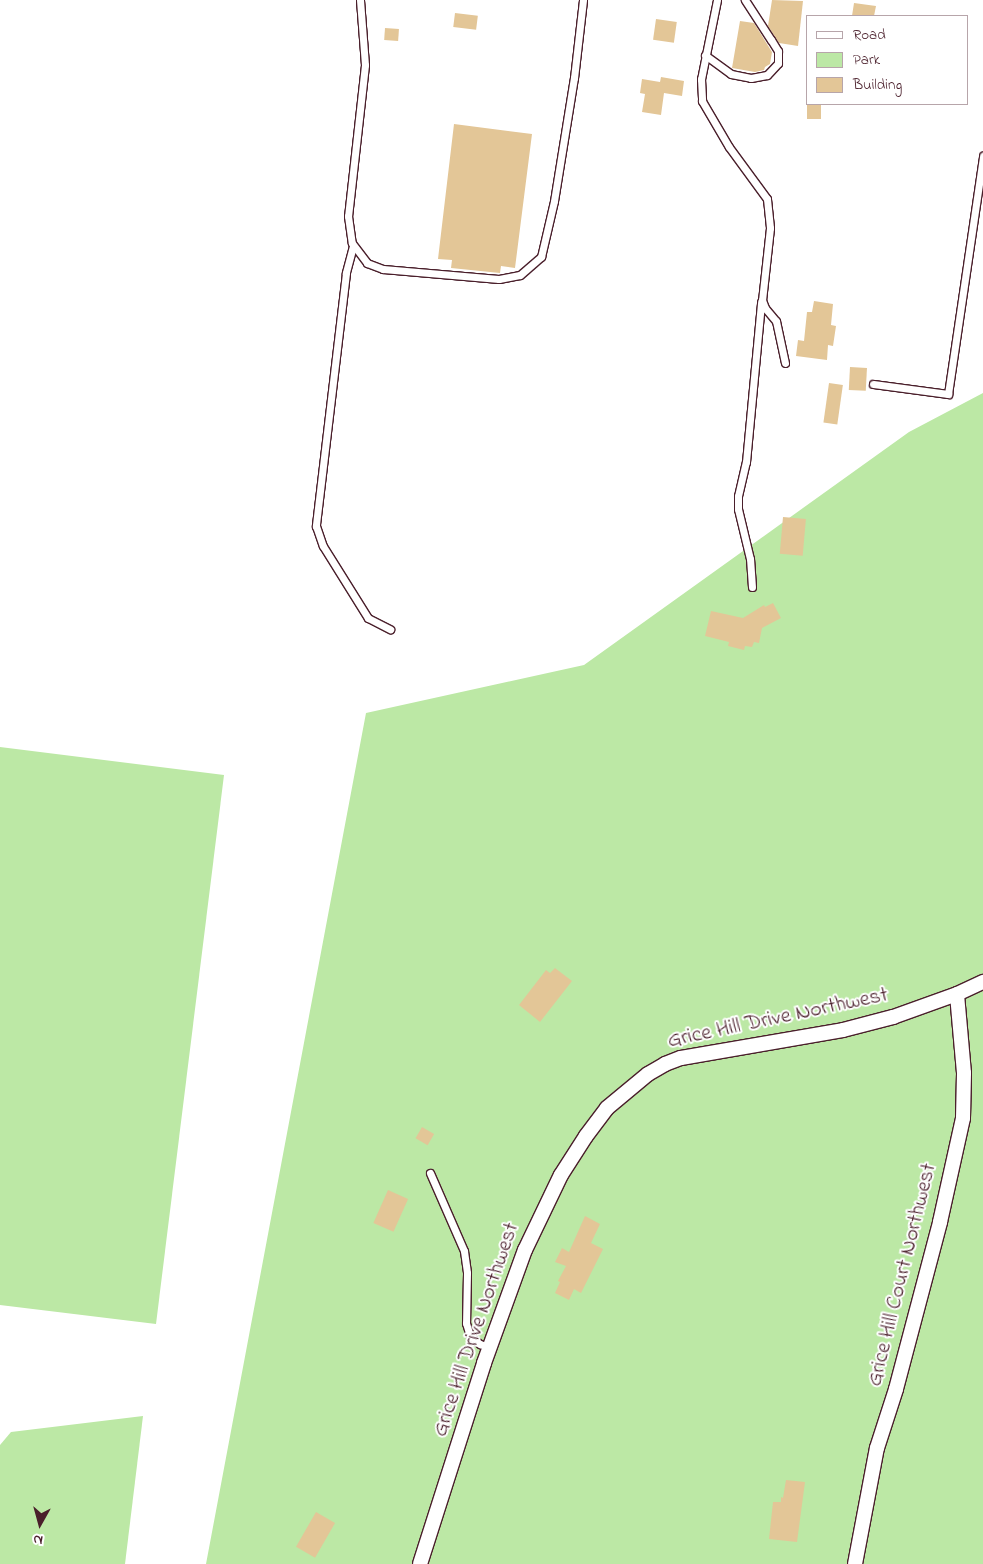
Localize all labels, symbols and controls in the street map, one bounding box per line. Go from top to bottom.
legend [806,15,968,105]
text: Road [853,24,886,46]
text: Park [853,49,880,71]
text: Building [853,74,902,96]
street label: Grice Hill Drive Northwest [665,983,891,1055]
street label: Grice Hill Court Northwest [863,1161,943,1389]
street label: Grice Hill Drive Northwest [428,1220,526,1440]
north arrow [15,1499,65,1549]
text: N [32,1528,44,1550]

